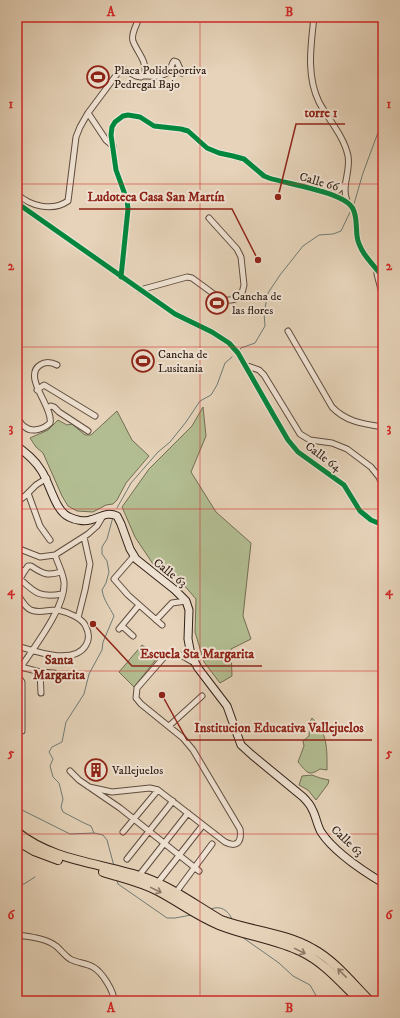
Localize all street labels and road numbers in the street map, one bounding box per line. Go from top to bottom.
street label: Calle 66 [298,169,341,195]
street label: Calle 64 [302,439,345,476]
street label: Calle 63 [150,555,190,591]
street label: Calle 63 [328,822,366,860]

